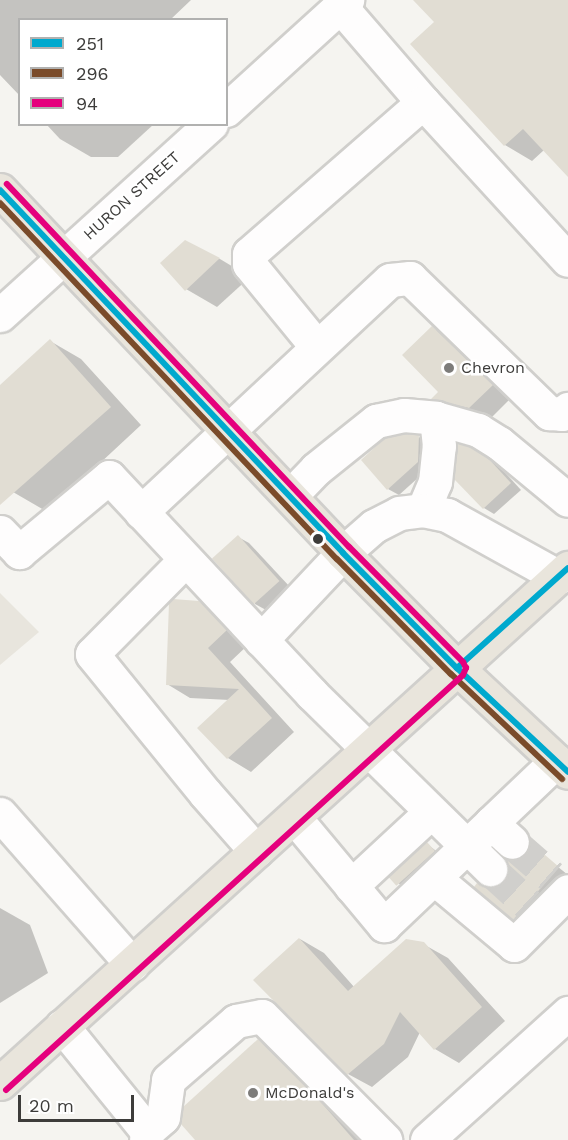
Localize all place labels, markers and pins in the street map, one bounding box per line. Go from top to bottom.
place label: Chevron [461,358,525,378]
marker: Chevron [442,361,456,375]
unlabelled marker [312,533,324,545]
place label: McDonald's [265,1083,354,1103]
marker: McDonald's [246,1086,260,1100]

